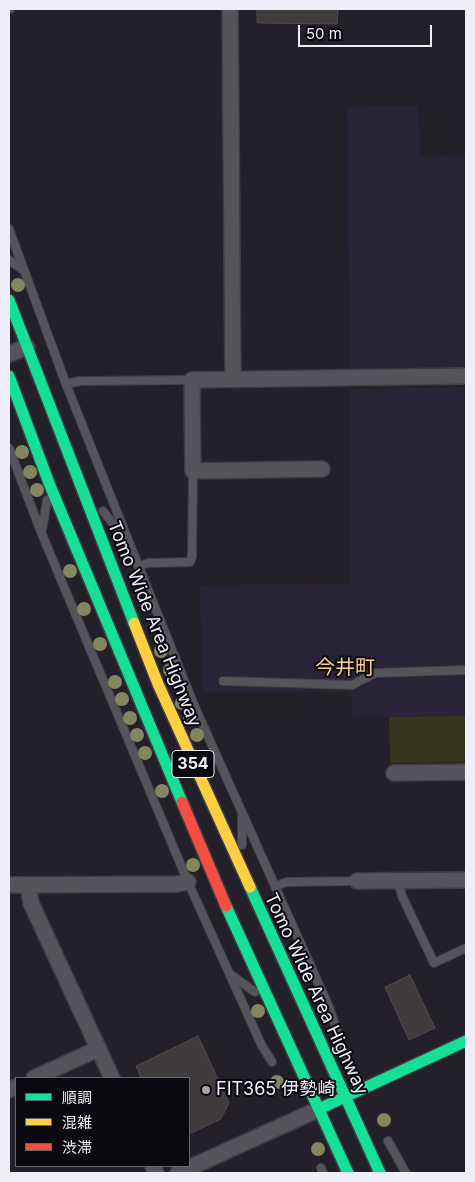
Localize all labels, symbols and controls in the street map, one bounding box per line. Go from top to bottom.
scale bar [300,15,434,47]
text: 50 m [306,24,342,43]
street label: Tomo Wide Area Highway [103,518,205,730]
district label: 今井町 [315,656,375,680]
road number: 354 [172,751,214,778]
street label: Tomo Wide Area Highway [260,890,372,1098]
legend [15,1077,190,1167]
place label: FIT365 伊勢崎 [216,1079,335,1101]
marker: FIT365 伊勢崎 [200,1084,212,1096]
text: 順調 [62,1088,92,1107]
text: 混雑 [62,1113,92,1132]
text: 渋滞 [62,1138,92,1157]

